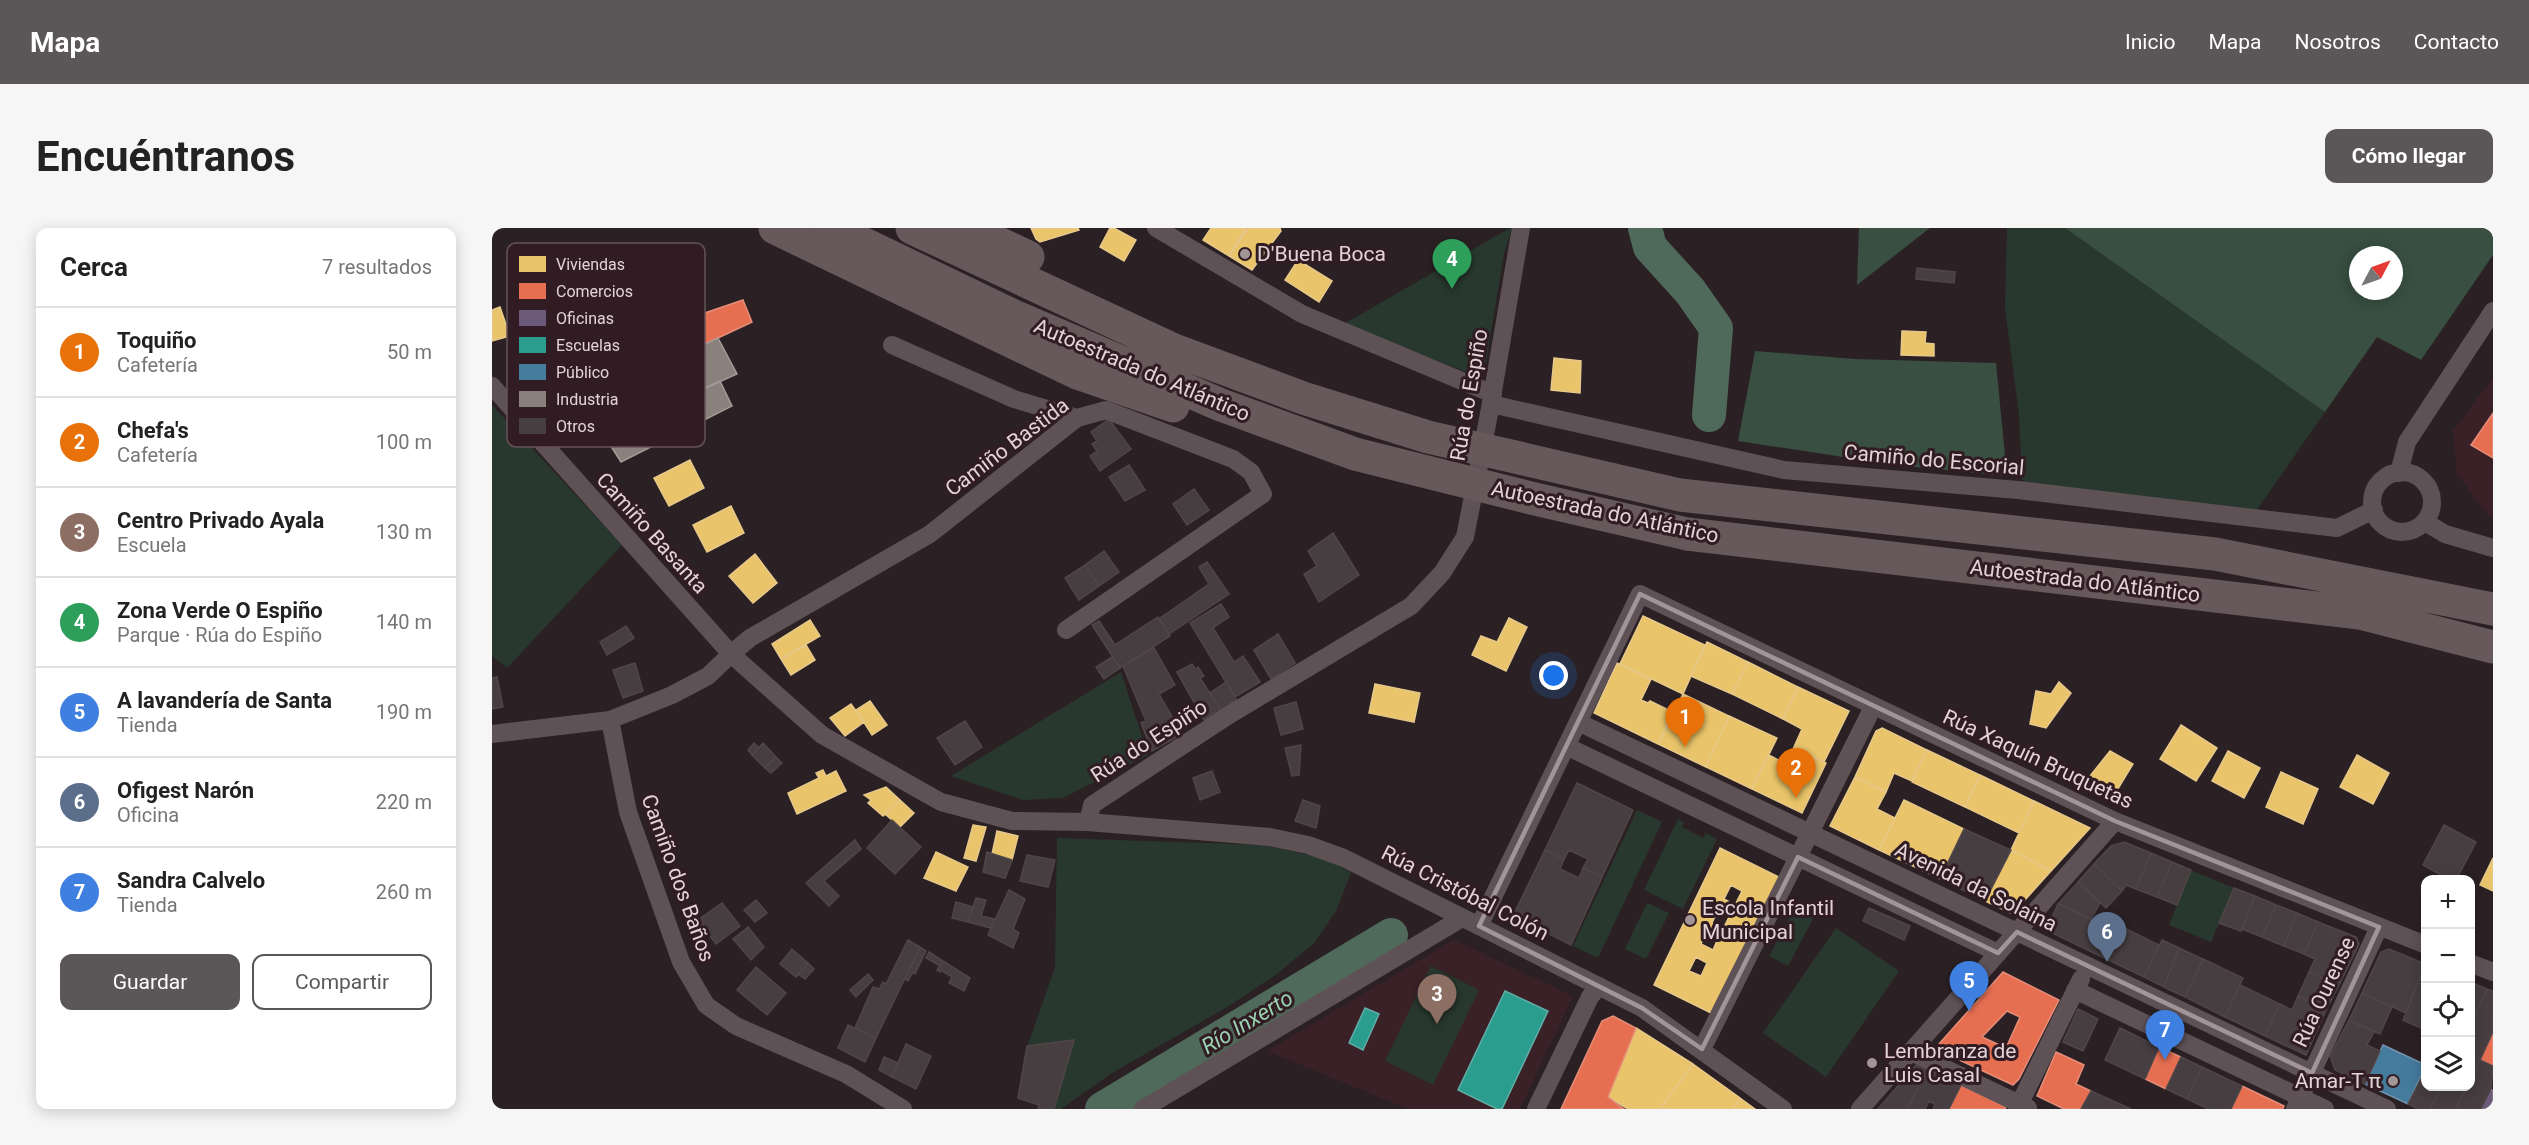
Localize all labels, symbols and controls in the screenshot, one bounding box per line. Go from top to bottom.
text: Mapa [30,26,100,59]
text: Inicio [2125,30,2175,54]
text: Mapa [2208,30,2261,54]
text: Nosotros [2294,30,2381,54]
text: Contacto [2414,30,2499,54]
button: Cómo llegar [2325,129,2493,183]
text: Encuéntranos [36,132,295,181]
pin: 4 [1432,239,1472,289]
place label: D'Buena Boca [1257,242,1386,266]
legend [507,243,705,447]
north arrow [2349,246,2403,300]
marker: D'Buena Boca [1238,247,1252,261]
text: Cerca [60,252,128,282]
text: 7 resultados [322,255,432,279]
text: Viviendas [556,255,625,274]
text: Comercios [556,282,633,301]
text: Oficinas [556,309,614,328]
street label: Autoestrada do Atlántico [1031,314,1253,426]
street label: Rúa do Espiño [1446,327,1492,463]
text: Toquiño [117,328,197,353]
text: Escuelas [556,336,620,355]
text: 1 [74,340,85,364]
text: 50 m [387,340,432,364]
text: Cafetería [117,353,198,377]
text: Público [556,363,609,382]
text: Industria [556,390,619,409]
street label: Camiño Bastida [941,393,1073,501]
text: Otros [556,417,595,436]
text: Chefa's [117,418,189,443]
text: 2 [74,430,85,454]
text: 100 m [376,430,432,454]
street label: Camiño do Escorial [1843,440,2025,480]
text: Cafetería [117,443,198,467]
street label: Camiño Basanta [592,468,712,598]
street label: Autoestrada do Atlántico [1489,476,1721,548]
text: Centro Privado Ayala [117,508,324,533]
text: 3 [74,520,85,544]
text: 130 m [376,520,432,544]
text: Escuela [117,533,187,557]
street label: Autoestrada do Atlántico [1969,555,2201,607]
text: Zona Verde O Espiño [117,598,323,623]
text: 4 [74,610,85,634]
text: 140 m [376,610,432,634]
text: Parque · Rúa do Espiño [117,623,322,647]
your location [1539,661,1568,690]
text: A lavandería de Santa [117,688,332,713]
street label: Rúa do Espiño [1087,695,1211,787]
pin: 1 [1666,698,1704,747]
text: 5 [74,700,85,724]
text: 190 m [376,700,432,724]
street label: Rúa Xaquín Bruquetas [1939,704,2137,814]
text: Tienda [117,713,178,737]
pin: 2 [1776,748,1816,798]
text: Ofigest Narón [117,778,254,803]
text: 6 [74,790,85,814]
text: 220 m [376,790,432,814]
street label: Camiño dos Baños [637,791,719,965]
text: Oficina [117,803,179,827]
street label: Avenida da Solaina [1891,837,2061,937]
street label: Rúa Cristóbal Colón [1377,840,1553,946]
text: Sandra Calvelo [117,868,265,893]
map controls [2421,875,2475,1091]
button: + [2421,875,2475,929]
text: 7 [74,880,85,904]
text: 260 m [376,880,432,904]
text: Tienda [117,893,178,917]
place label: Escola Infantil Municipal [1702,896,1834,944]
pin: 6 [2088,912,2126,962]
marker: Escola Infantil Municipal [1683,913,1697,927]
button: − [2421,929,2475,983]
street label: Rúa Ourense [2288,933,2360,1051]
button: Guardar [60,954,240,1010]
button: Compartir [252,954,432,1010]
pin: 5 [1950,962,1988,1011]
pin: 3 [1418,974,1456,1024]
button: locate [2421,983,2475,1037]
water label: Río Inxerto [1197,985,1297,1059]
pin: 7 [2146,1010,2184,1060]
button: layers [2421,1037,2475,1091]
place label: Lembranza de Luis Casal [1884,1039,2016,1087]
marker: Lembranza de Luis Casal [1865,1056,1879,1070]
place label: Amar-T π [2295,1069,2381,1093]
marker: Amar-T π [2386,1074,2400,1088]

